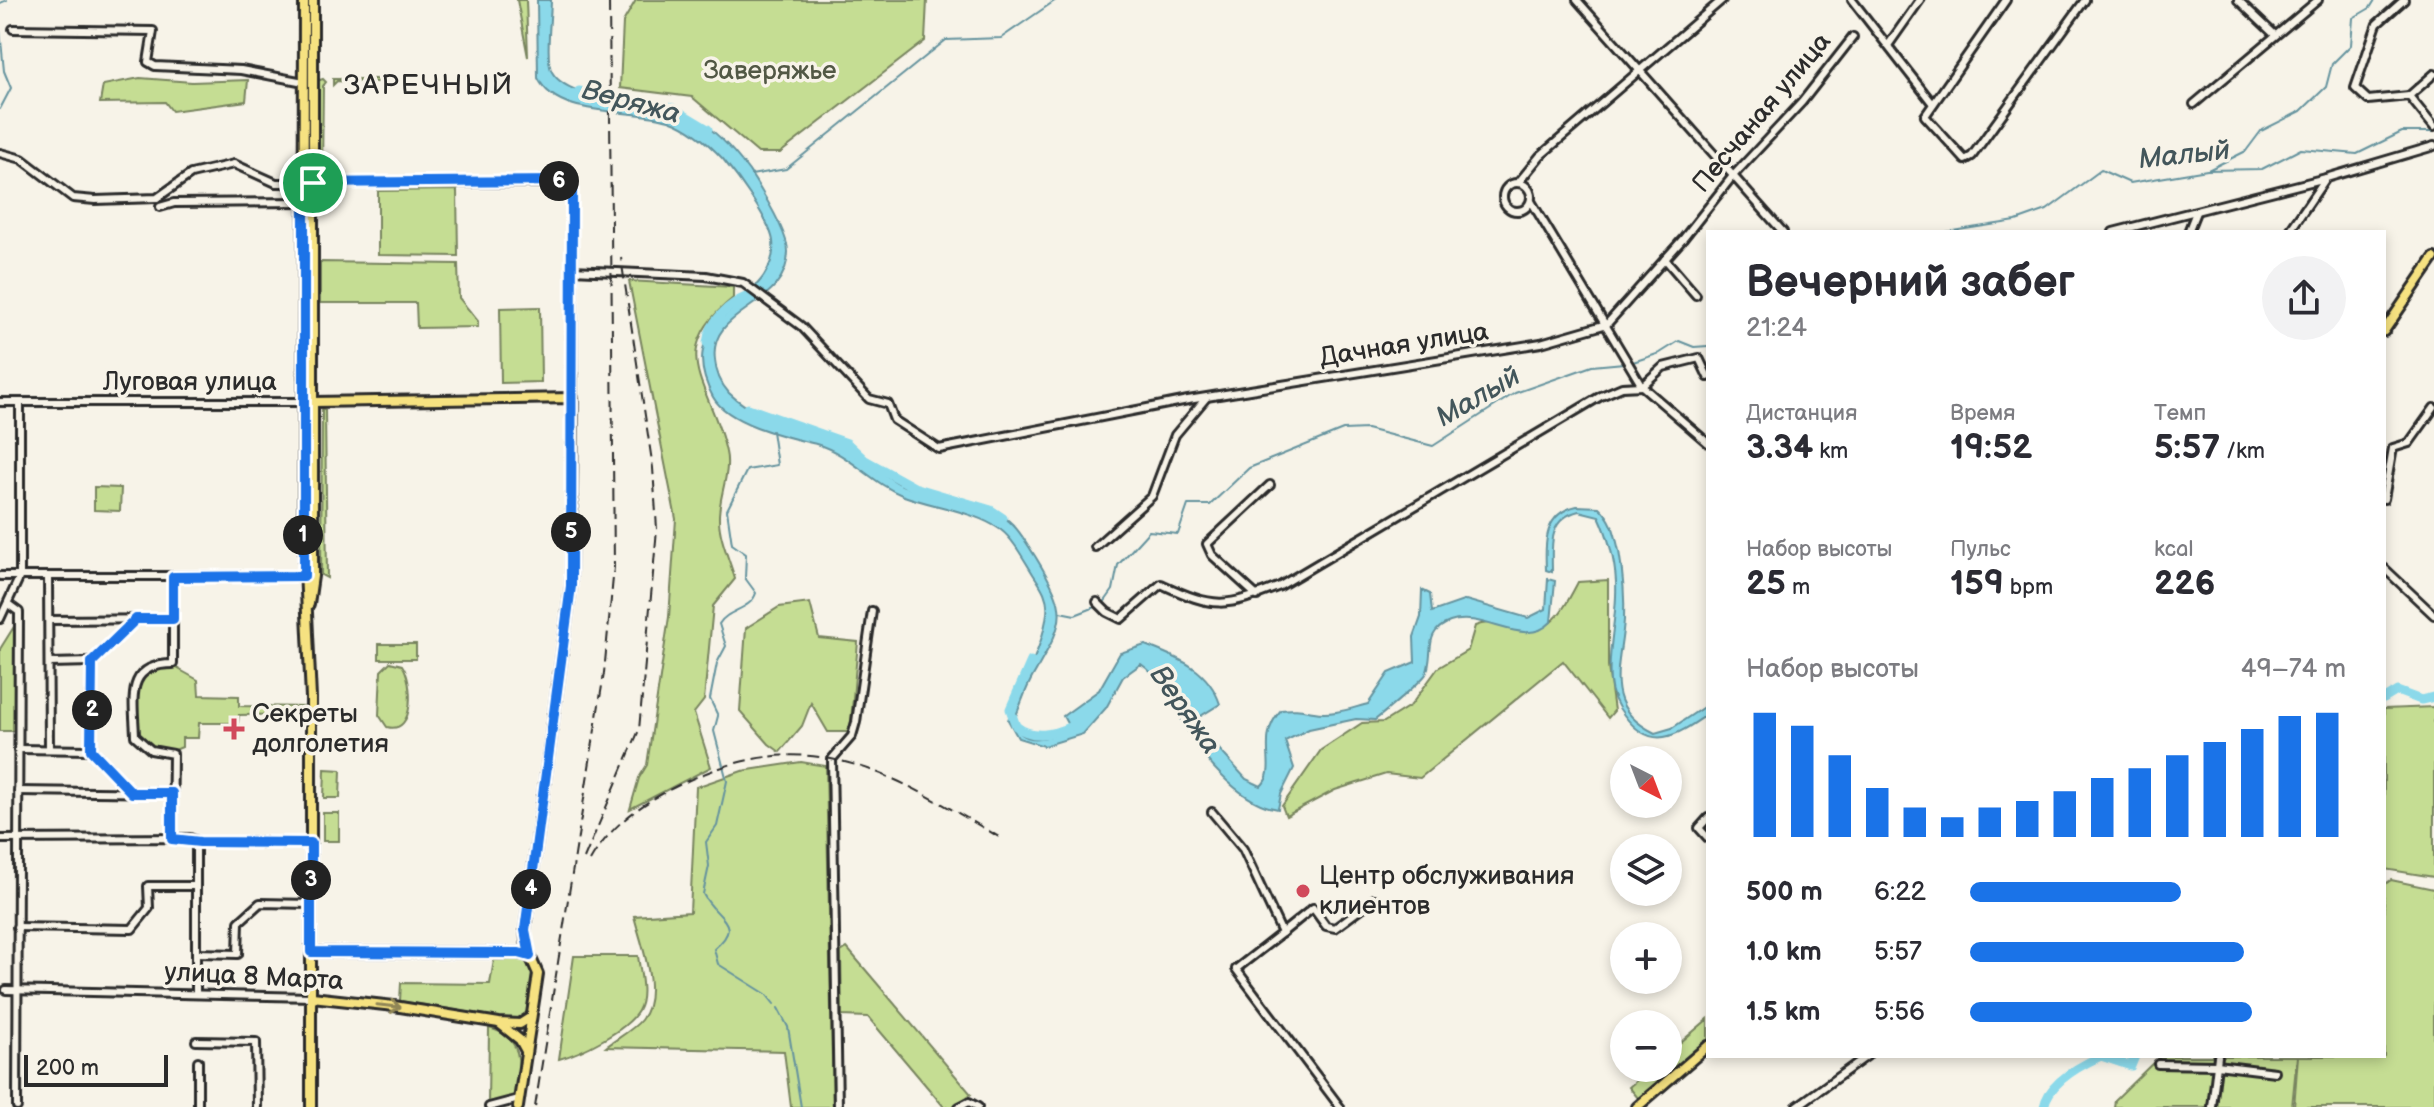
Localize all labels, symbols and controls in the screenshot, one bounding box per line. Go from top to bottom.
street label: Песчаная улица [1686,27,1838,199]
park label: Заверяжье [703,56,837,87]
district label: ЗАРЕЧНЫЙ [344,69,514,102]
water label: Веряжа [578,73,684,131]
water label: Малый [2137,134,2231,176]
pin [279,149,347,217]
icon: arrive [291,161,335,205]
pin: 6 [539,161,579,201]
text: 6 [552,167,566,194]
text: Вечерний забег [1746,256,2075,309]
button: share [2262,256,2346,340]
text: 21:24 [1746,313,1807,344]
street label: Дачная улица [1317,316,1491,374]
water label: Малый [1430,360,1526,434]
street label: Луговая улица [102,367,277,398]
text: Дистанция [1746,400,1857,427]
text: Время [1950,400,2015,427]
text: Темп [2154,400,2206,427]
text: 3.34 [1746,427,1813,468]
text: 19:52 [1950,427,2032,468]
text: 5:57 [2154,427,2220,468]
text: km [1813,438,1848,465]
text: /km [2220,438,2265,465]
pin: 5 [551,512,591,552]
pin: 1 [283,515,323,555]
text: 5 [565,518,577,545]
text: 1 [298,521,308,548]
text: Набор высоты [1746,536,1892,563]
text: Пульс [1950,536,2011,563]
text: kcal [2154,536,2193,563]
text: 25 [1746,563,1786,604]
text: 159 [1950,563,2004,604]
text: 226 [2154,563,2215,604]
text: m [1786,574,1810,601]
text: bpm [2004,574,2053,601]
text: Набор высоты [1746,654,1919,685]
text: 49–74 m [2241,654,2346,685]
water label: Веряжа [1143,659,1227,761]
pin: 2 [72,690,112,730]
text: 2 [85,696,99,723]
place label: Секреты долголетия [252,699,389,760]
marker: Секреты долголетия [223,718,245,740]
north arrow [1610,746,1682,818]
map controls [1610,746,1682,1082]
button: layers [1610,834,1682,906]
pin: 3 [291,860,331,900]
place label: Центр обслуживания клиентов [1319,861,1574,922]
text: 3 [305,866,317,893]
pin: 4 [511,869,551,909]
text: 4 [525,875,537,902]
text: 500 m [1746,877,1823,908]
text: 6:22 [1874,877,1926,908]
marker: Центр обслуживания клиентов [1294,882,1312,900]
button: + [1610,922,1682,994]
text: 1.0 km [1746,937,1822,968]
text: 5:57 [1874,937,1922,968]
street label: улица 8 Марта [164,957,344,997]
text: 1.5 km [1746,997,1821,1028]
text: 5:56 [1874,997,1925,1028]
one-way arrow [376,998,402,1013]
button: − [1610,1010,1682,1082]
scale bar [24,1051,168,1087]
text: 200 m [36,1055,99,1082]

